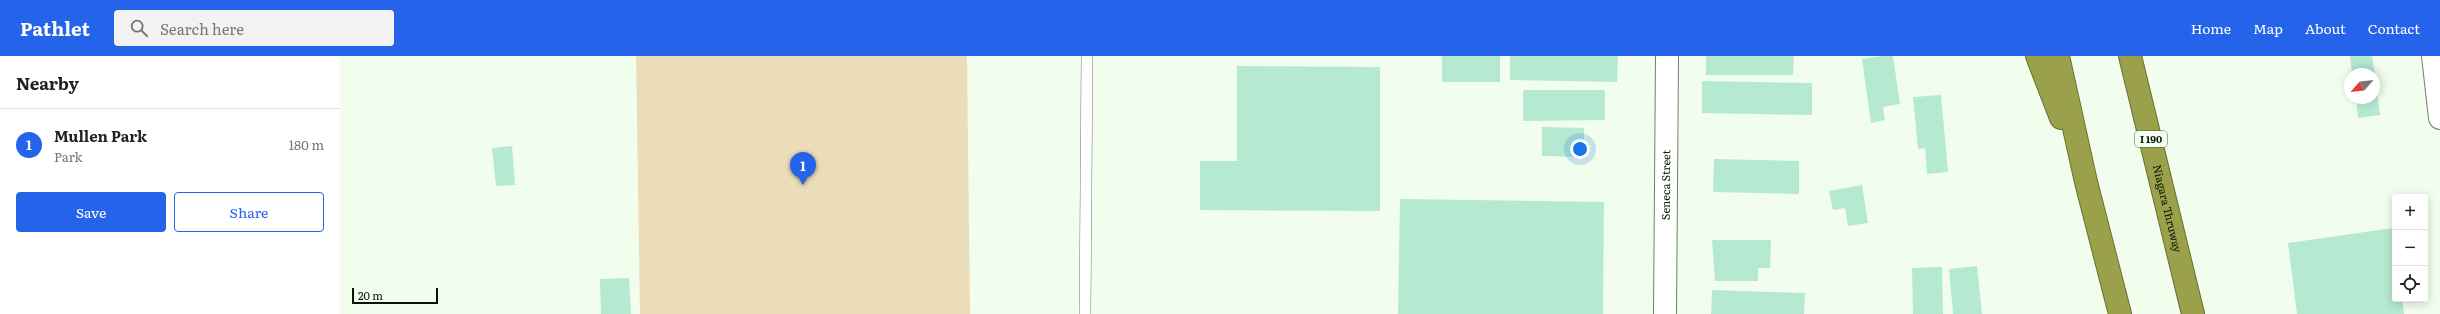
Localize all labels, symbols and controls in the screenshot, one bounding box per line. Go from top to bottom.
search box [114,10,394,46]
text: Pathlet [20,14,90,42]
icon: search [128,17,150,39]
text: Search here [160,17,244,40]
text: Home [2191,18,2231,38]
text: Map [2253,18,2283,38]
text: About [2305,18,2346,38]
text: Contact [2368,18,2420,38]
north arrow [2344,68,2380,104]
text: Nearby [16,70,79,95]
text: Mullen Park [54,124,147,147]
road number: I 190 [2135,131,2167,147]
text: 1 [26,135,32,154]
text: 180 m [289,135,324,154]
your location [1570,139,1590,159]
text: Park [54,147,83,166]
street label: Seneca Street [1657,149,1673,220]
pin: 1 [790,152,816,185]
street label: Niagara Thruway [2150,163,2187,255]
button: Save [16,192,166,232]
button: Share [174,192,324,232]
map controls [2392,194,2428,302]
button: + [2392,194,2428,230]
button: − [2392,230,2428,266]
button: locate [2392,266,2428,302]
scale bar [352,286,438,305]
text: 20 m [358,287,383,303]

